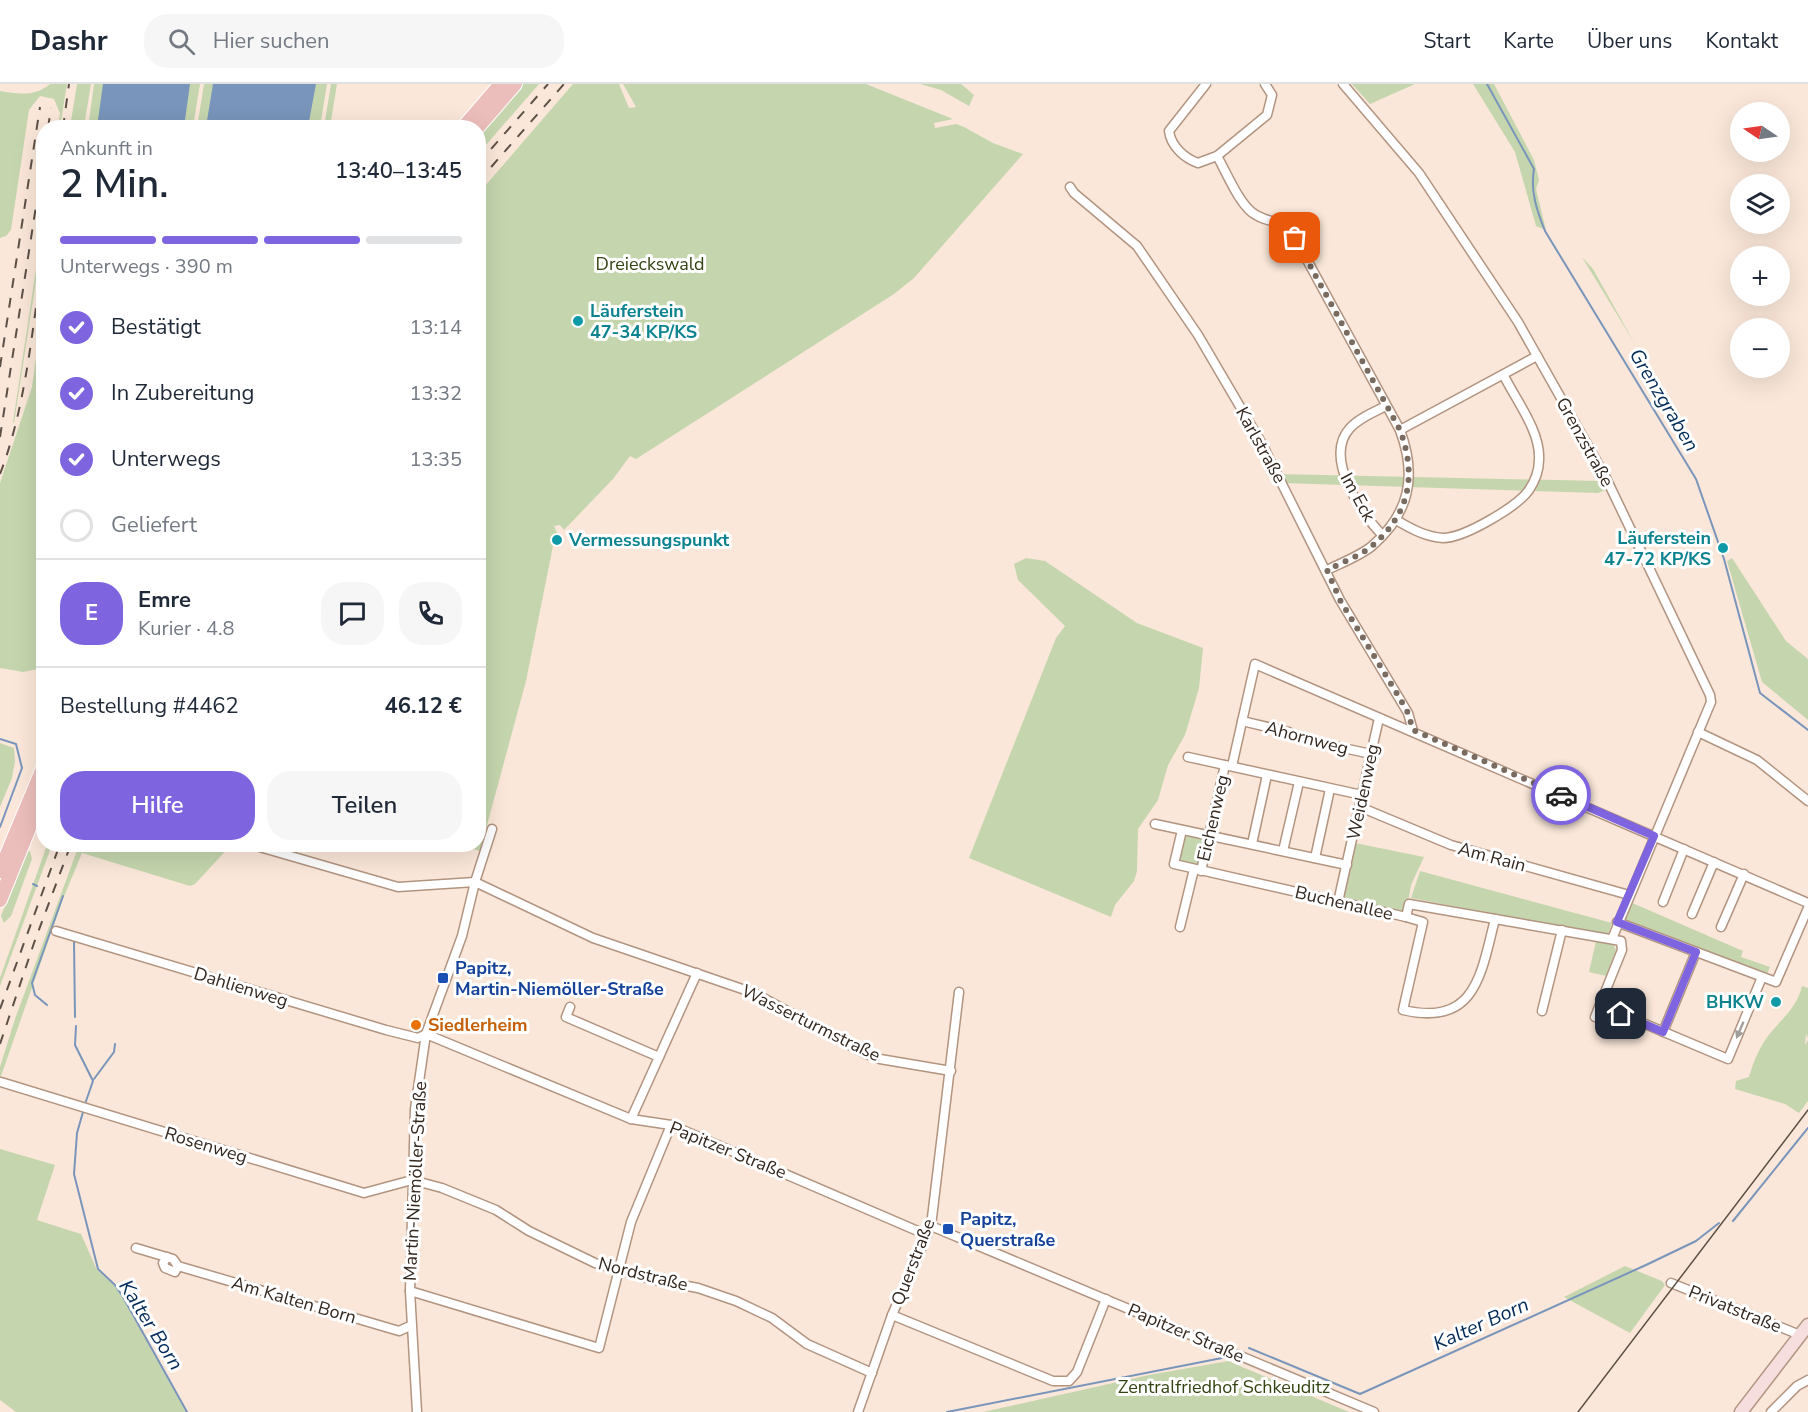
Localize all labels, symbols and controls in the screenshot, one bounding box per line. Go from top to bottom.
search box [144,14,564,68]
text: Dashr [30,22,108,60]
icon: search [165,25,198,58]
text: Hier suchen [213,26,330,56]
text: Start [1423,27,1470,55]
text: Karte [1503,27,1554,55]
text: Über uns [1587,27,1672,55]
text: Kontakt [1705,27,1778,55]
north arrow [1730,102,1790,162]
map controls [1730,102,1790,378]
text: Ankunft in [60,135,153,162]
text: 13:40–13:45 [335,156,462,186]
text: 2 Min. [60,158,168,211]
button: layers [1730,174,1790,234]
pin [1269,212,1320,263]
icon: bag [1278,221,1311,254]
button: + [1730,246,1790,306]
park label: Dreieckswald [596,252,704,276]
text: Unterwegs · 390 m [60,253,233,280]
place label: Läuferstein 47-34 KP/KS [590,299,697,344]
icon: check [60,311,93,344]
text: Bestätigt [111,312,201,342]
text: 13:14 [409,314,462,341]
marker: Läuferstein 47-34 KP/KS [571,314,585,328]
button: − [1730,318,1790,378]
water label: Grenzgraben [1623,343,1705,457]
icon: check [60,377,93,410]
text: In Zubereitung [111,378,254,408]
text: 13:32 [409,380,462,407]
street label: Grenzstraße [1551,393,1619,491]
street label: Karlstraße [1230,402,1292,488]
icon: check [60,443,93,476]
text: Unterwegs [111,444,221,474]
text: 13:35 [409,446,462,473]
street label: Im Eck [1335,468,1382,527]
text: Geliefert [111,510,197,540]
place label: Läuferstein 47-72 KP/KS [1604,526,1711,571]
place label: Vermessungspunkt [568,528,729,552]
marker: Vermessungspunkt [550,533,564,547]
marker: Läuferstein 47-72 KP/KS [1716,541,1730,555]
button: chat [321,582,384,645]
button: phone [399,582,462,645]
text: Emre [138,585,191,615]
text: E [85,598,98,628]
text: Kurier · 4.8 [138,615,235,642]
text: Bestellung #4462 [60,691,239,721]
text: 46.12 € [385,691,462,721]
street label: Ahornweg [1263,715,1351,761]
street label: Weidenweg [1341,742,1385,842]
courier [1531,765,1591,825]
button: Hilfe [60,771,255,840]
button: Teilen [267,771,462,840]
street label: Eichenweg [1191,772,1235,864]
icon: car [1545,779,1578,812]
street label: Am Rain [1456,836,1528,878]
street label: Buchenallee [1293,880,1395,926]
place label: Papitz, Martin-Niemöller-Straße [455,956,664,1001]
street label: Dahlienweg [191,961,291,1013]
marker: Papitz, Martin-Niemöller-Straße [436,971,450,985]
street label: Wasserturmstraße [738,979,884,1067]
pin [1595,988,1646,1039]
place label: BHKW [1706,990,1764,1014]
marker: BHKW [1769,995,1783,1009]
icon: home [1604,997,1637,1030]
place label: Siedlerheim [428,1013,528,1037]
marker: Siedlerheim [409,1018,423,1032]
one-way arrow [1735,1022,1745,1040]
street label: Martin-Niemöller-Straße [398,1081,432,1281]
street label: Papitzer Straße [666,1116,790,1184]
street label: Rosenweg [162,1121,250,1169]
place label: Papitz, Querstraße [960,1207,1055,1252]
street label: Querstraße [885,1215,941,1309]
marker: Papitz, Querstraße [941,1222,955,1236]
street label: Nordstraße [596,1251,690,1297]
street label: Am Kalten Born [229,1271,359,1329]
water label: Kalter Born [113,1275,189,1375]
street label: Privatstraße [1685,1279,1785,1339]
water label: Kalter Born [1429,1291,1533,1357]
street label: Papitzer Straße [1124,1298,1248,1368]
park label: Zentralfriedhof Schkeuditz [1118,1375,1330,1399]

